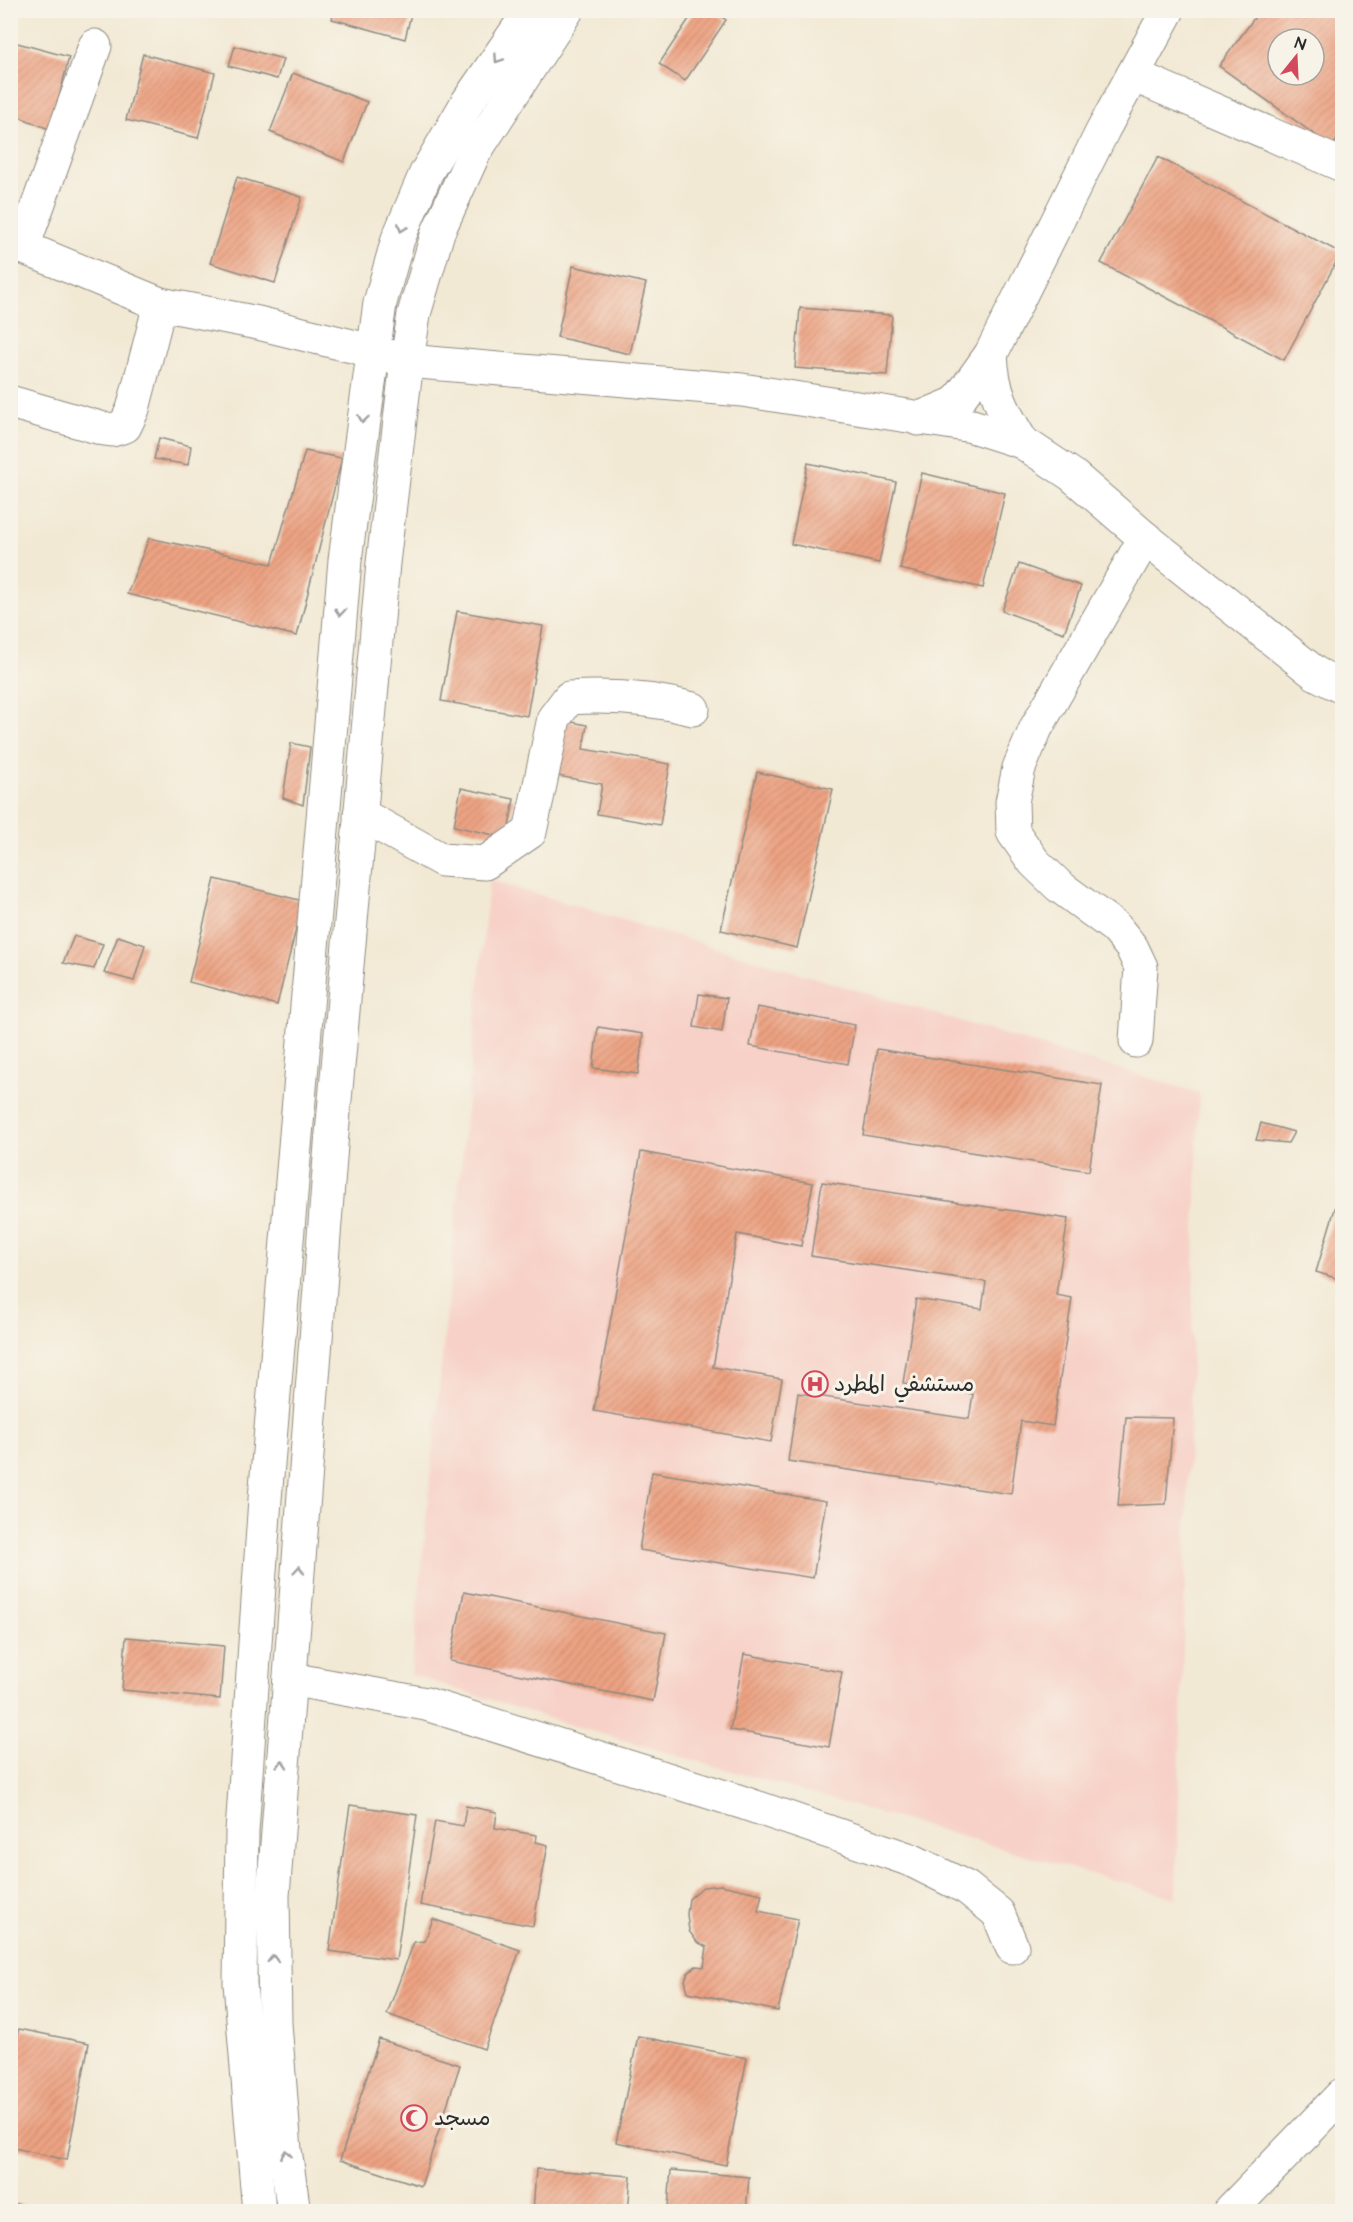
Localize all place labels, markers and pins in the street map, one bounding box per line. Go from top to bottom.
hospital icon: مستشفي المطرد [800,1369,830,1399]
place label: مستشفي المطرد [834,1369,974,1403]
mosque icon: مسجد [399,2103,429,2133]
place label: مسجد [434,2103,491,2134]

